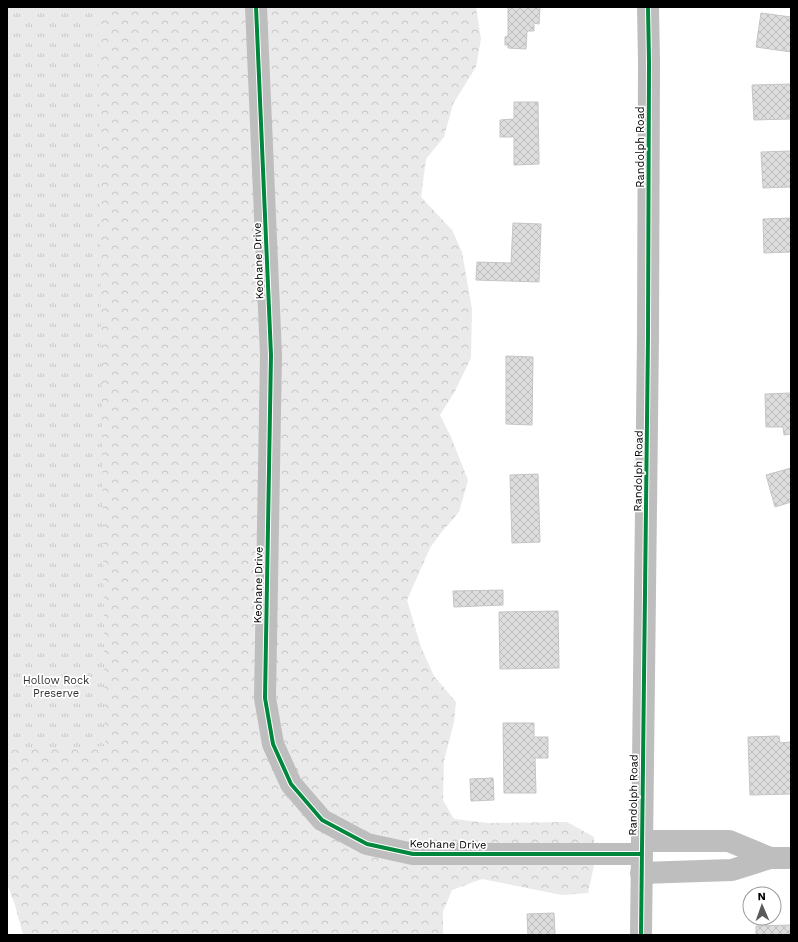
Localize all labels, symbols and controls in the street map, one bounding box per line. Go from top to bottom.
street label: Randolph Road [634,106,647,188]
street label: Keohane Drive [251,222,266,300]
street label: Randolph Road [631,430,646,512]
street label: Keohane Drive [251,546,266,624]
park label: Hollow Rock Preserve [23,674,89,700]
street label: Randolph Road [626,754,641,836]
street label: Keohane Drive [409,837,487,852]
north arrow [742,886,782,926]
text: N [757,890,766,903]

